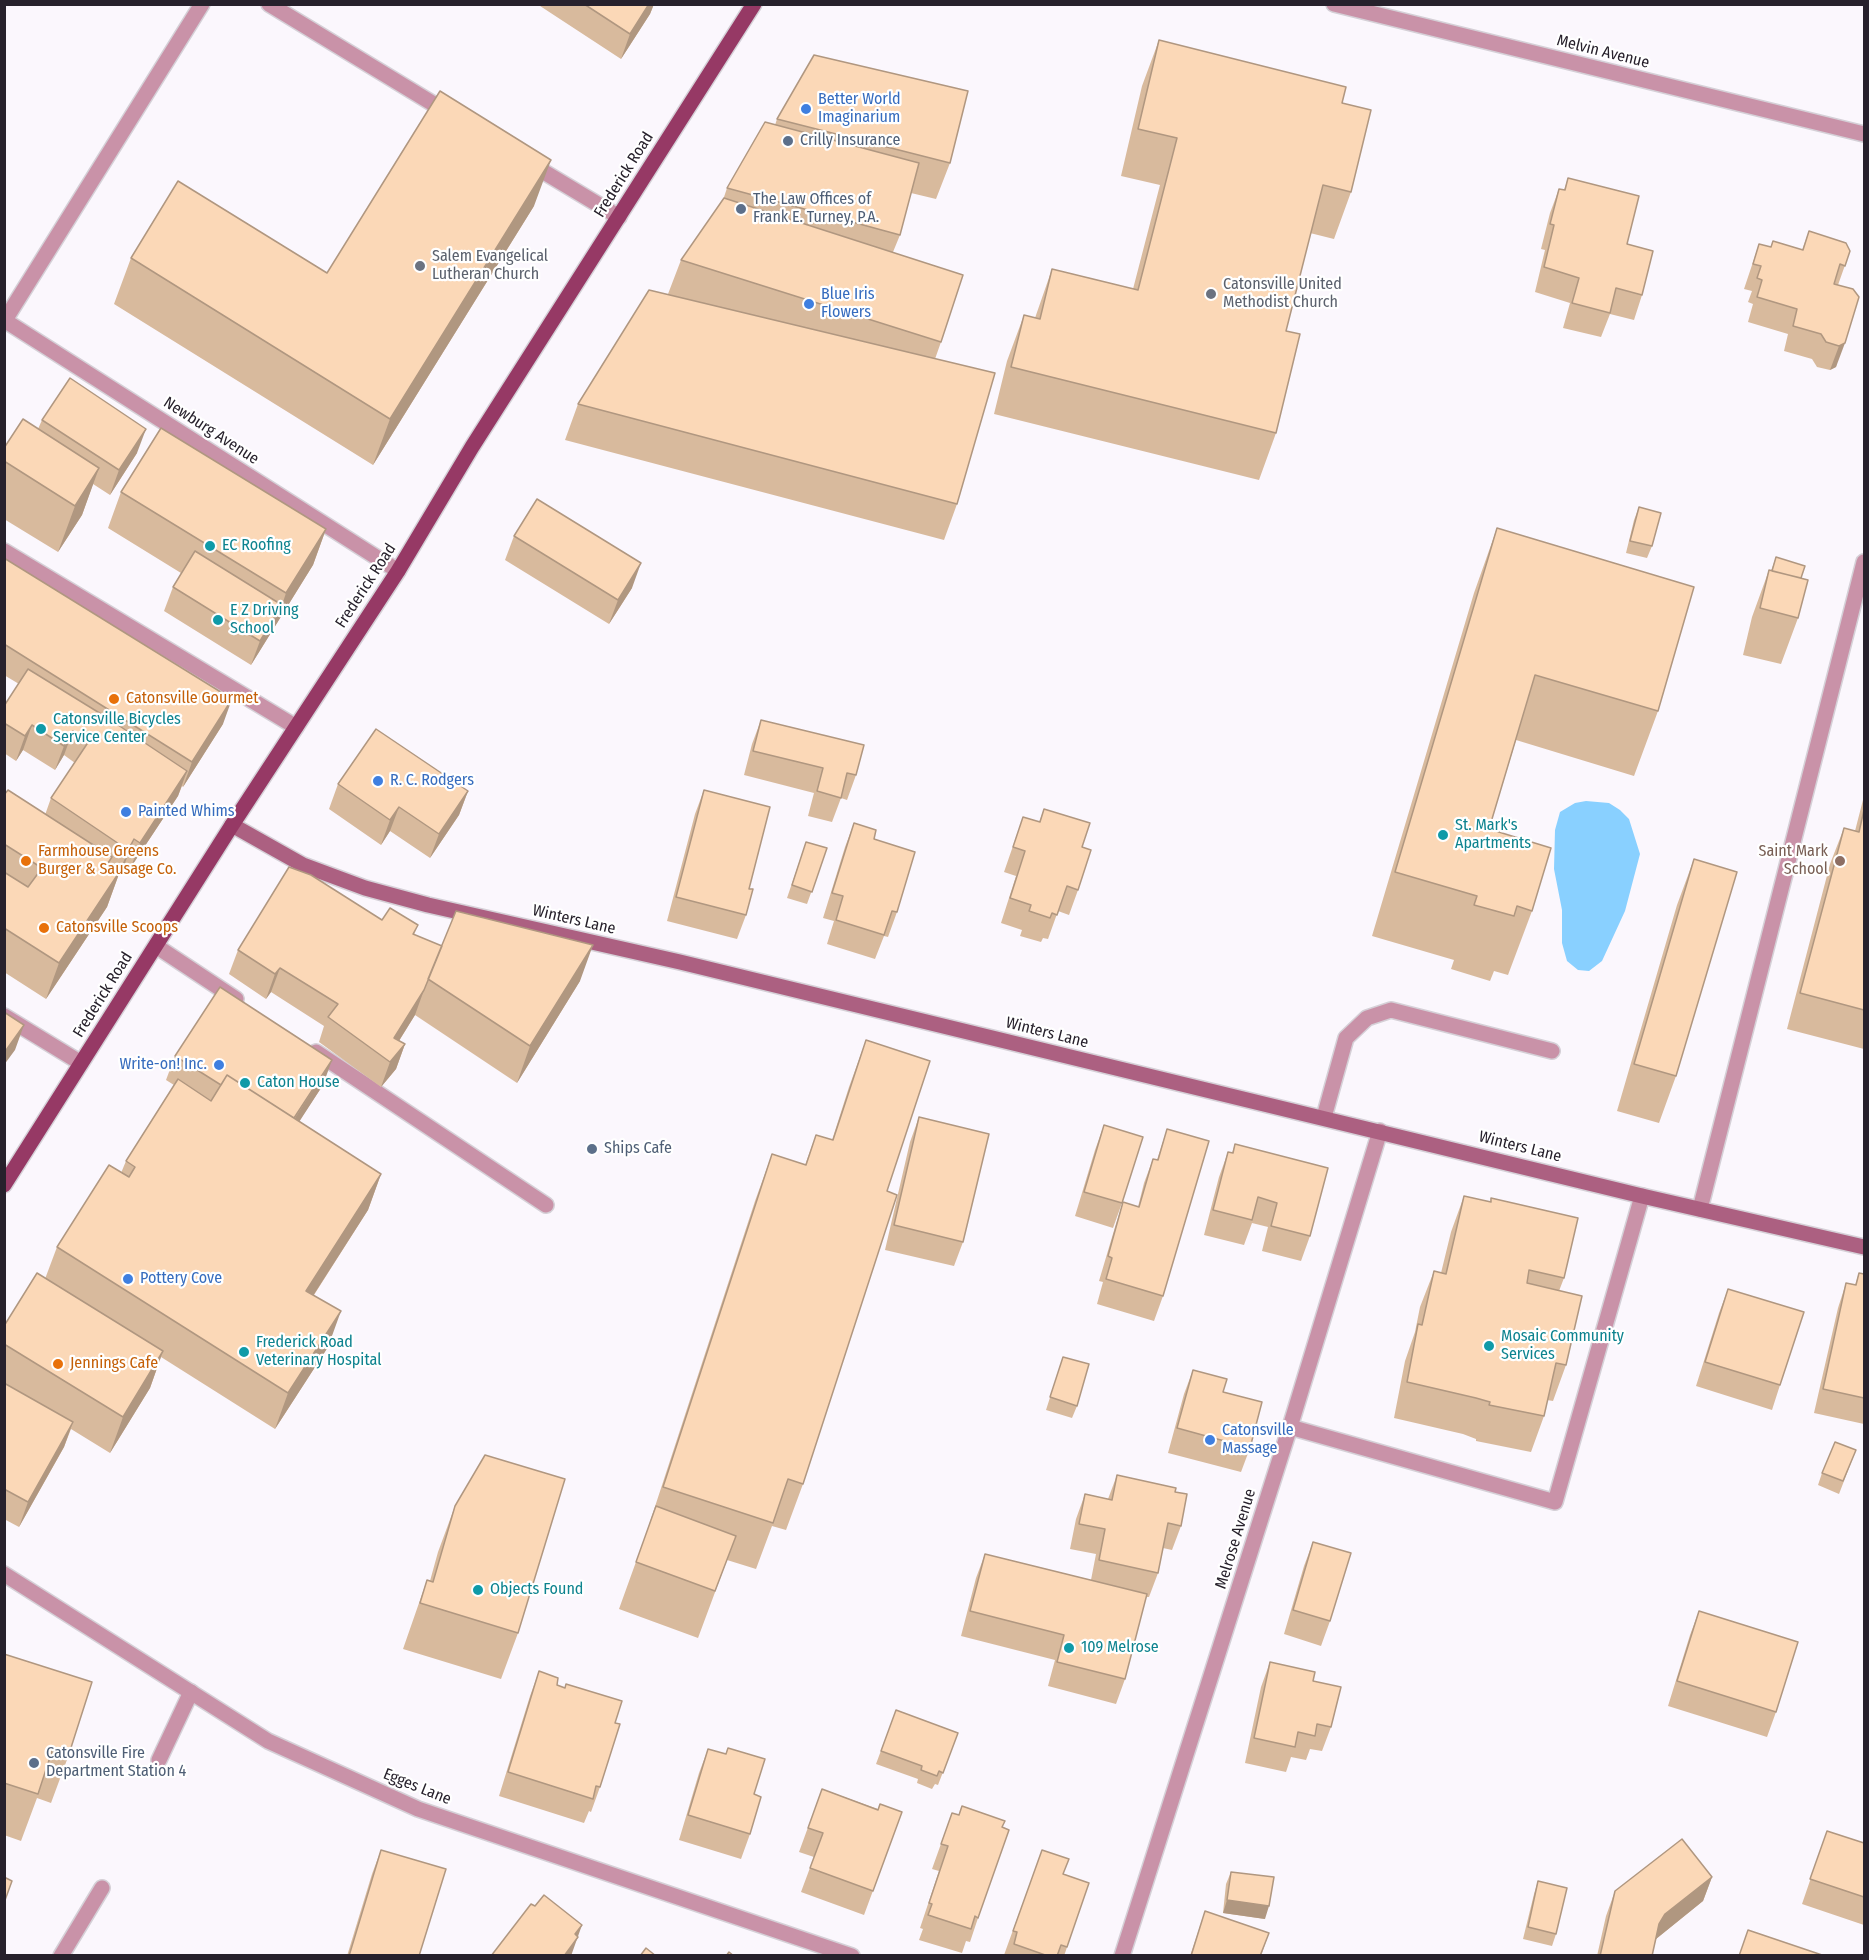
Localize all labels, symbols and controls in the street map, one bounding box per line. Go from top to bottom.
street label: Melvin Avenue [1555,31,1651,73]
place label: Better World Imaginarium [818,90,901,128]
marker: Better World Imaginarium [799,102,813,116]
street label: Frederick Road [590,129,658,221]
place label: Crilly Insurance [800,131,900,151]
marker: Crilly Insurance [781,134,795,148]
place label: The Law Offices of Frank E. Turney, P.A. [753,190,879,228]
marker: The Law Offices of Frank E. Turney, P.A. [734,202,748,216]
place label: Salem Evangelical Lutheran Church [432,247,548,285]
marker: Salem Evangelical Lutheran Church [413,259,427,273]
place label: Catonsville United Methodist Church [1223,275,1342,313]
place label: Blue Iris Flowers [821,285,875,323]
marker: Catonsville United Methodist Church [1204,287,1218,301]
marker: Blue Iris Flowers [802,297,816,311]
street label: Newburg Avenue [160,393,262,469]
place label: EC Roofing [222,536,291,556]
marker: EC Roofing [203,539,217,553]
street label: Frederick Road [332,540,400,632]
place label: E Z Driving School [230,601,299,639]
marker: E Z Driving School [211,613,225,627]
place label: Catonsville Gourmet [126,689,258,709]
marker: Catonsville Gourmet [107,692,121,706]
place label: Catonsville Bicycles Service Center [53,710,181,748]
marker: Catonsville Bicycles Service Center [34,722,48,736]
place label: R. C. Rodgers [390,771,474,791]
marker: R. C. Rodgers [371,774,385,788]
place label: Painted Whims [138,802,235,822]
marker: Painted Whims [119,805,133,819]
place label: St. Mark's Apartments [1455,816,1531,854]
marker: St. Mark's Apartments [1436,828,1450,842]
place label: Farmhouse Greens Burger & Sausage Co. [38,842,176,880]
place label: Saint Mark School [1759,842,1828,880]
marker: Farmhouse Greens Burger & Sausage Co. [19,854,33,868]
marker: Saint Mark School [1833,854,1847,868]
street label: Winters Lane [531,901,617,939]
place label: Catonsville Scoops [56,918,178,938]
marker: Catonsville Scoops [37,921,51,935]
street label: Frederick Road [69,949,137,1041]
street label: Winters Lane [1004,1013,1090,1053]
place label: Write-on! Inc. [119,1055,207,1075]
marker: Write-on! Inc. [212,1058,226,1072]
place label: Caton House [257,1073,340,1093]
marker: Caton House [238,1076,252,1090]
street label: Winters Lane [1477,1127,1563,1167]
place label: Ships Cafe [604,1139,672,1159]
marker: Ships Cafe [585,1142,599,1156]
place label: Pottery Cove [140,1269,222,1289]
marker: Pottery Cove [121,1272,135,1286]
place label: Mosaic Community Services [1501,1327,1624,1365]
place label: Frederick Road Veterinary Hospital [256,1333,381,1371]
marker: Mosaic Community Services [1482,1339,1496,1353]
marker: Frederick Road Veterinary Hospital [237,1345,251,1359]
place label: Jennings Cafe [70,1354,158,1374]
marker: Jennings Cafe [51,1357,65,1371]
place label: Catonsville Massage [1222,1421,1294,1459]
marker: Catonsville Massage [1203,1433,1217,1447]
street label: Melrose Avenue [1212,1487,1260,1591]
place label: Objects Found [490,1580,583,1600]
marker: Objects Found [471,1583,485,1597]
place label: 109 Melrose [1081,1638,1159,1658]
marker: 109 Melrose [1062,1641,1076,1655]
place label: Catonsville Fire Department Station 4 [46,1744,186,1782]
marker: Catonsville Fire Department Station 4 [27,1756,41,1770]
street label: Egges Lane [380,1765,454,1809]

